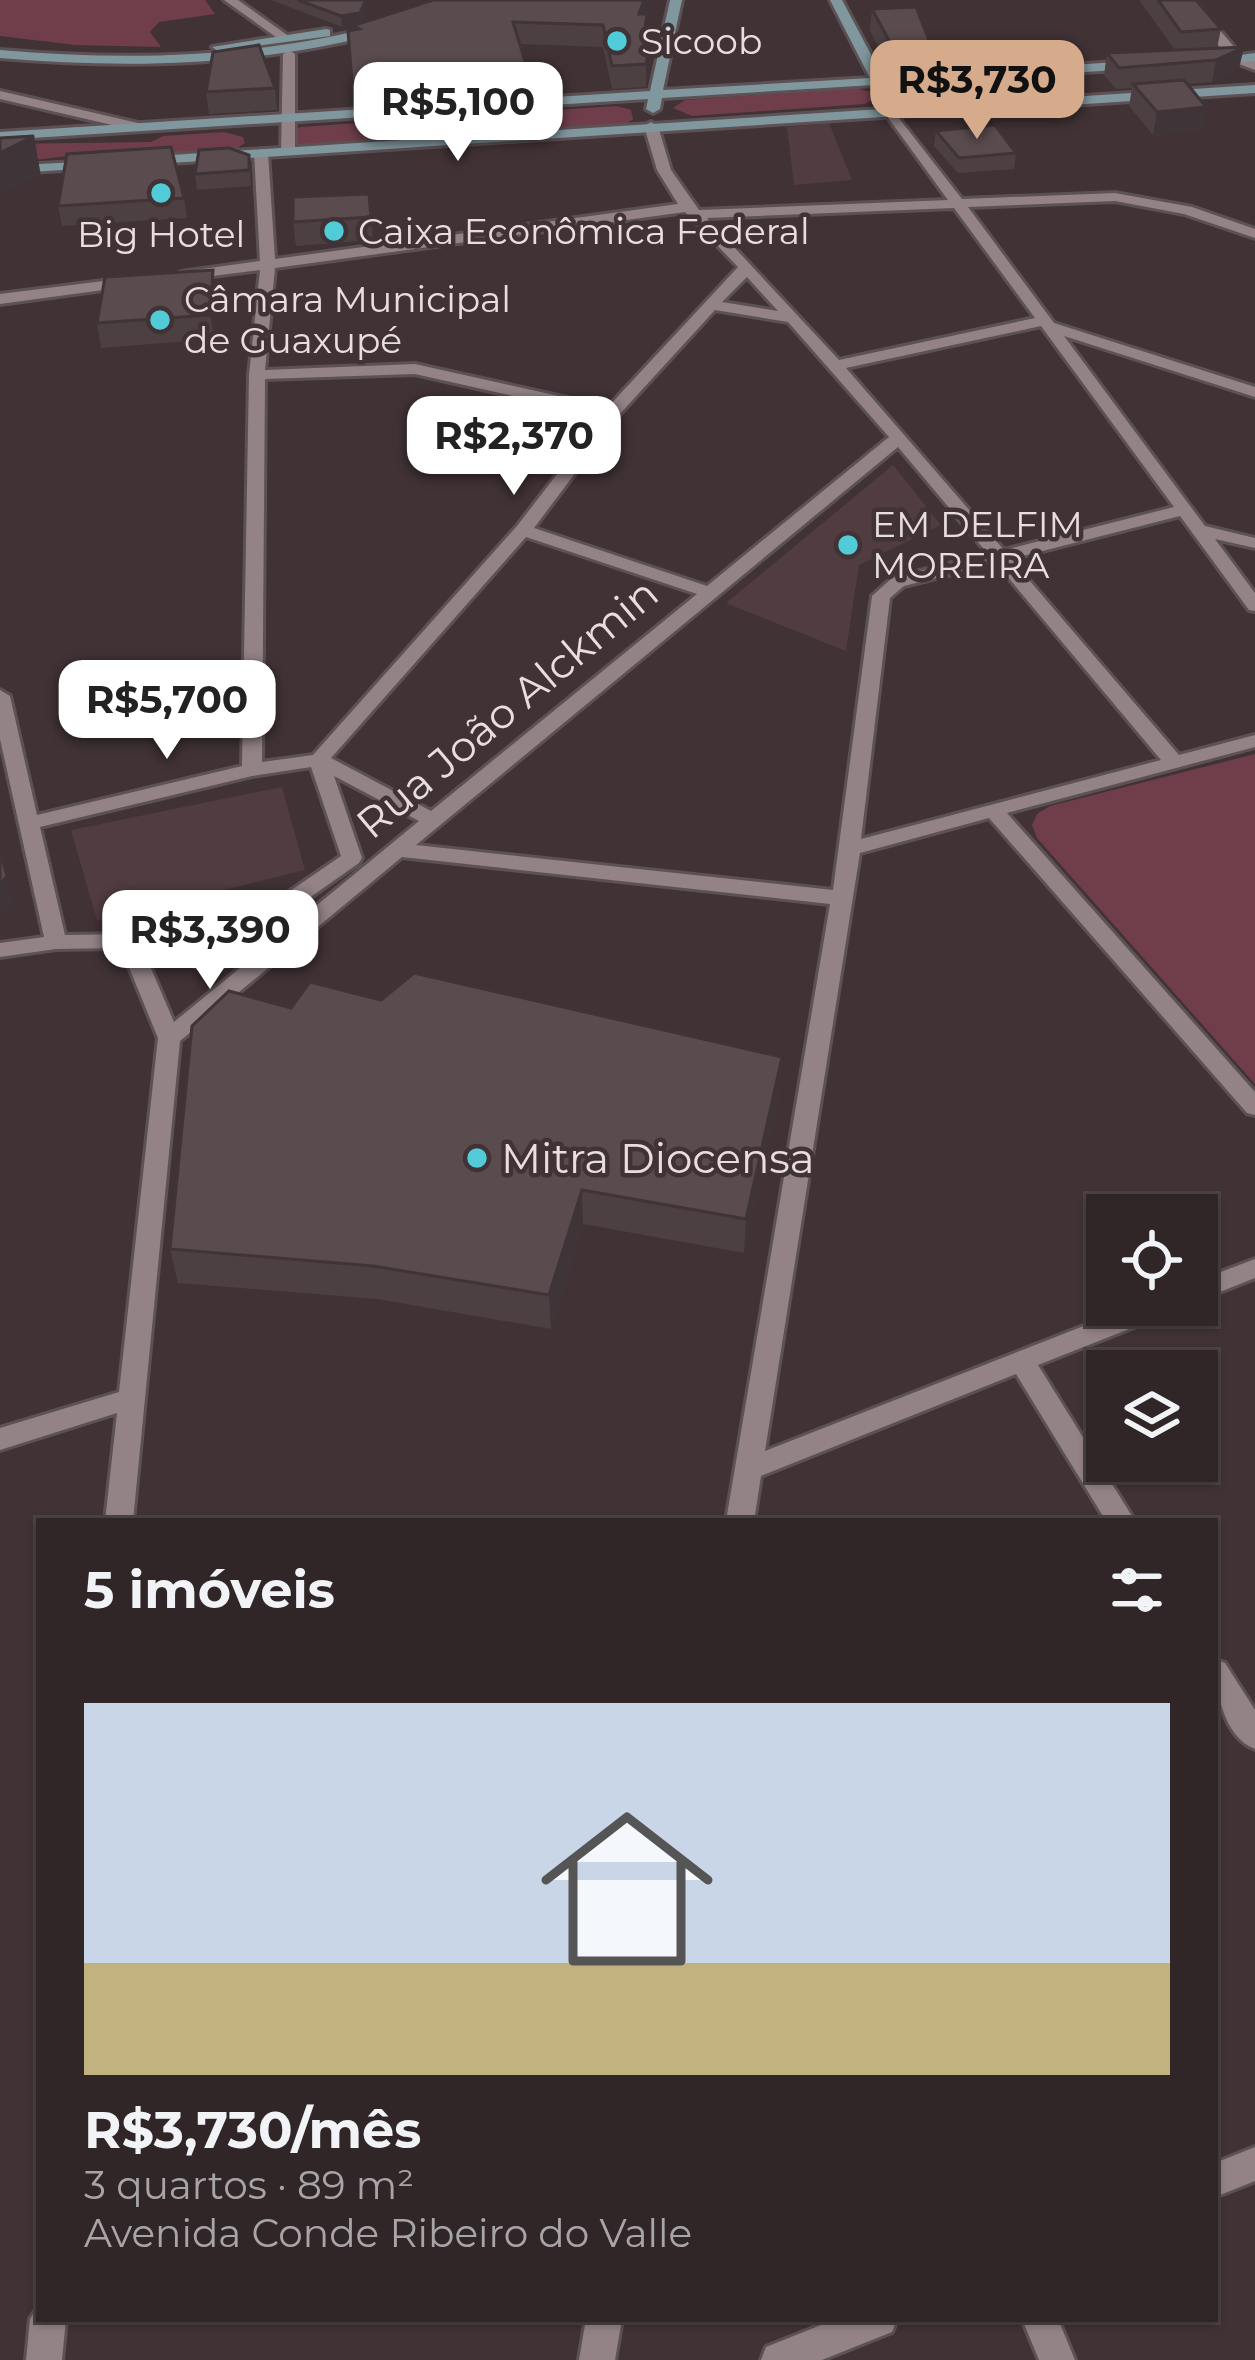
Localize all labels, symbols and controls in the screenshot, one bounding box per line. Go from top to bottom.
place label: Sicoob [641,19,762,63]
marker: Sicoob [604,28,630,54]
pin: R$3,730 [866,40,1088,142]
text: R$3,730 [897,55,1057,103]
pin: R$5,100 [347,62,569,164]
text: R$5,100 [381,77,535,125]
marker: Big Hotel [148,180,174,206]
place label: Caixa Econômica Federal [358,209,810,253]
place label: Big Hotel [77,212,245,256]
marker: Caixa Econômica Federal [321,218,347,244]
place label: Câmara Municipal de Guaxupé [184,277,511,362]
marker: Câmara Municipal de Guaxupé [147,307,173,333]
pin: R$2,370 [403,396,625,498]
text: R$2,370 [434,411,594,459]
place label: EM DELFIM MOREIRA [872,502,1083,587]
marker: EM DELFIM MOREIRA [835,532,861,558]
street label: Rua João Alckmin [346,567,668,849]
pin: R$5,700 [56,660,278,762]
text: R$5,700 [86,675,248,723]
pin: R$3,390 [99,890,321,992]
text: R$3,390 [129,905,291,953]
place label: Mitra Diocensa [501,1132,815,1184]
marker: Mitra Diocensa [464,1145,490,1171]
map controls [1086,1194,1218,1482]
button: locate [1086,1194,1218,1326]
button: layers [1086,1350,1218,1482]
icon: filters [1104,1557,1170,1623]
text: 5 imóveis [84,1559,335,1621]
icon: home [519,1781,735,1997]
text: R$3,730/mês [84,2099,421,2161]
text: 3 quartos · 89 m² [84,2161,414,2209]
text: Avenida Conde Ribeiro do Valle [84,2209,692,2257]

